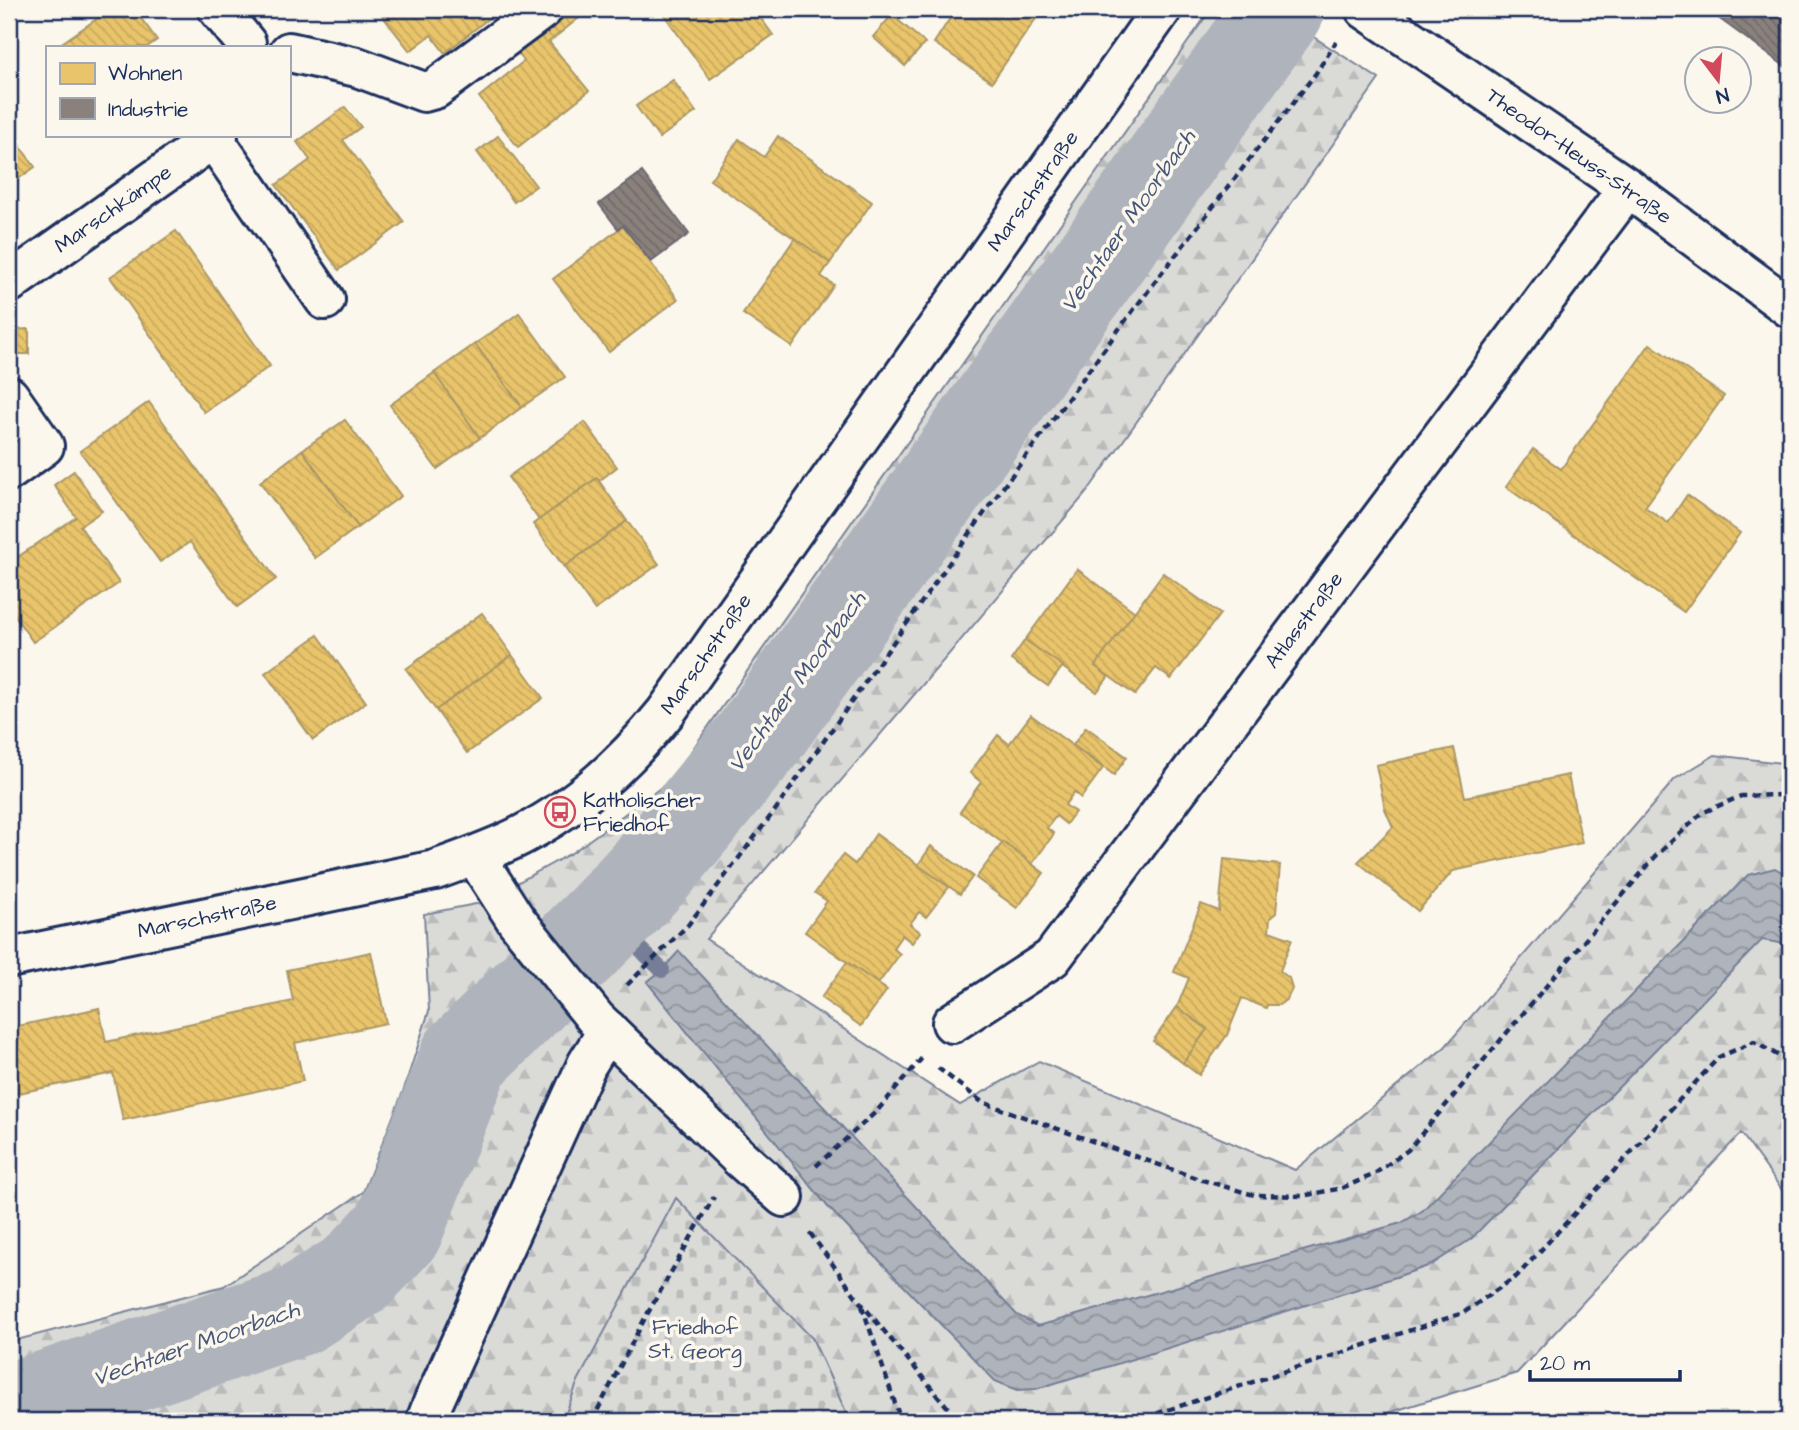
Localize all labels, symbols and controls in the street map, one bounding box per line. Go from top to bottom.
legend [46,46,290,136]
north arrow [1684,46,1754,116]
text: Wohnen [108,59,182,88]
text: N [1713,80,1732,110]
street label: Theodor-Heuss-Straße [1480,81,1678,231]
text: Industrie [108,95,188,124]
water label: Vechtaer Moorbach [1053,122,1204,319]
street label: Marschstraße [981,125,1085,257]
street label: Marschkämpe [49,158,178,261]
street label: Atlasstraße [1258,566,1350,674]
water label: Vechtaer Moorbach [720,584,874,779]
street label: Marschstraße [654,588,758,720]
place label: Katholischer Friedhof [583,786,701,839]
bus stop icon: Katholischer Friedhof [543,795,577,829]
street label: Marschstraße [135,888,279,946]
water label: Vechtaer Moorbach [89,1293,305,1394]
park label: Friedhof St. Georg [648,1313,742,1368]
scale bar [1530,1339,1680,1383]
text: 20 m [1540,1349,1591,1378]

